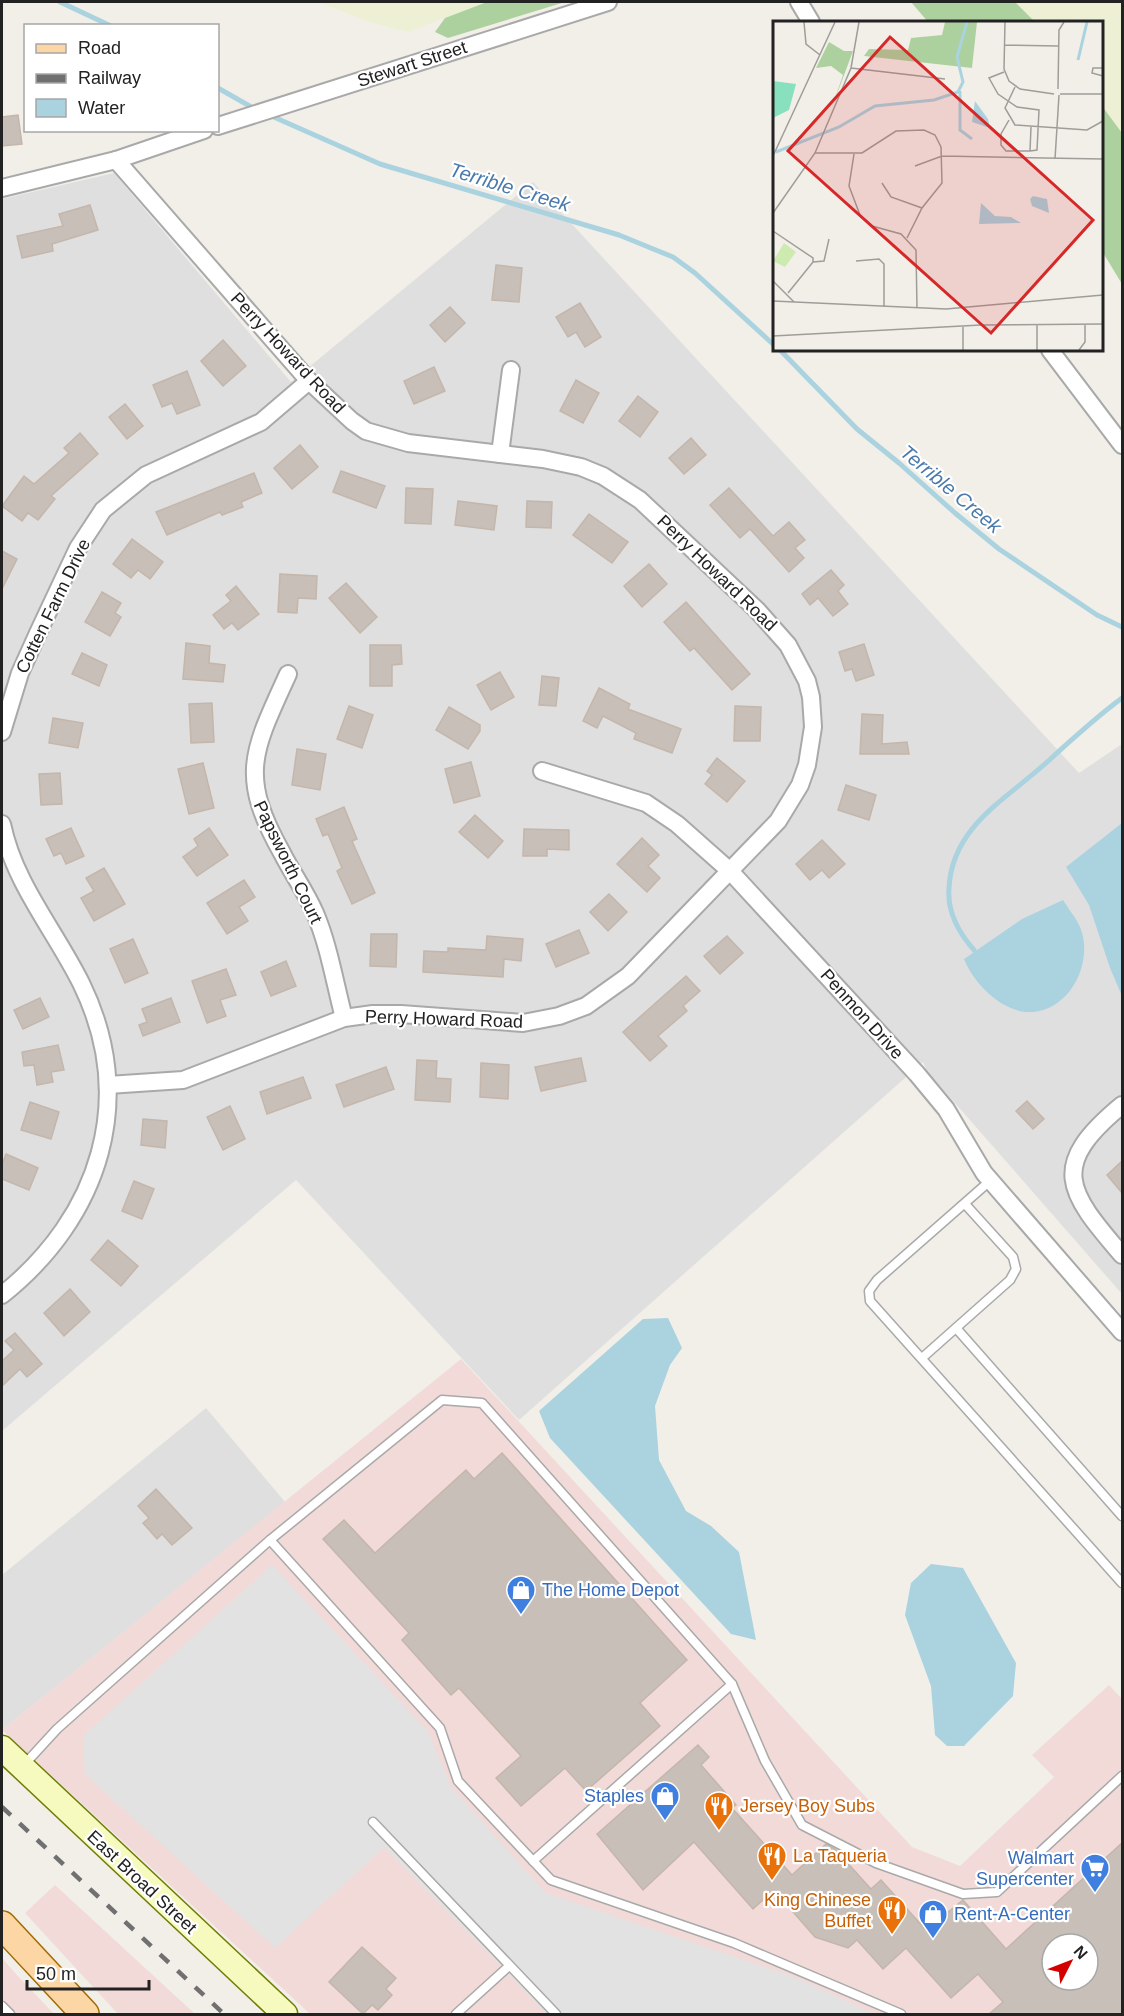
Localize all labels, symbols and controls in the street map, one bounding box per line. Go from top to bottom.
inset map [773,21,1103,351]
legend [24,24,219,132]
street label: Stewart Street [355,37,469,91]
text: Road [78,38,121,58]
text: Railway [78,68,141,88]
text: Water [78,98,125,118]
water label: Terrible Creek [447,158,574,216]
street label: Perry Howard Road [227,288,349,418]
water label: Terrible Creek [896,440,1007,538]
street label: Perry Howard Road [653,511,781,635]
street label: Cotten Farm Drive [12,536,94,676]
street label: Papsworth Court [250,797,326,927]
street label: Penmon Drive [816,965,908,1063]
street label: Perry Howard Road [365,1006,523,1032]
shop icon: The Home Depot [505,1574,537,1616]
place label: The Home Depot [542,1580,679,1600]
shop icon: Staples [649,1780,681,1822]
place label: Staples [584,1786,644,1806]
restaurant icon: Jersey Boy Subs [703,1790,735,1832]
place label: Jersey Boy Subs [740,1796,875,1816]
street label: East Broad Street [83,1826,201,1938]
restaurant icon: La Taqueria [756,1840,788,1882]
place label: La Taqueria [793,1846,888,1866]
place label: Walmart Supercenter [976,1848,1074,1889]
supermarket icon: Walmart Supercenter [1079,1852,1111,1894]
place label: King Chinese Buffet [764,1890,871,1931]
restaurant icon: King Chinese Buffet [876,1894,908,1936]
shop icon: Rent-A-Center [917,1898,949,1940]
place label: Rent-A-Center [954,1904,1070,1924]
north arrow [1040,1932,1100,1992]
text: N [1071,1942,1091,1962]
scale bar [27,1953,148,1991]
text: 50 m [36,1964,76,1984]

